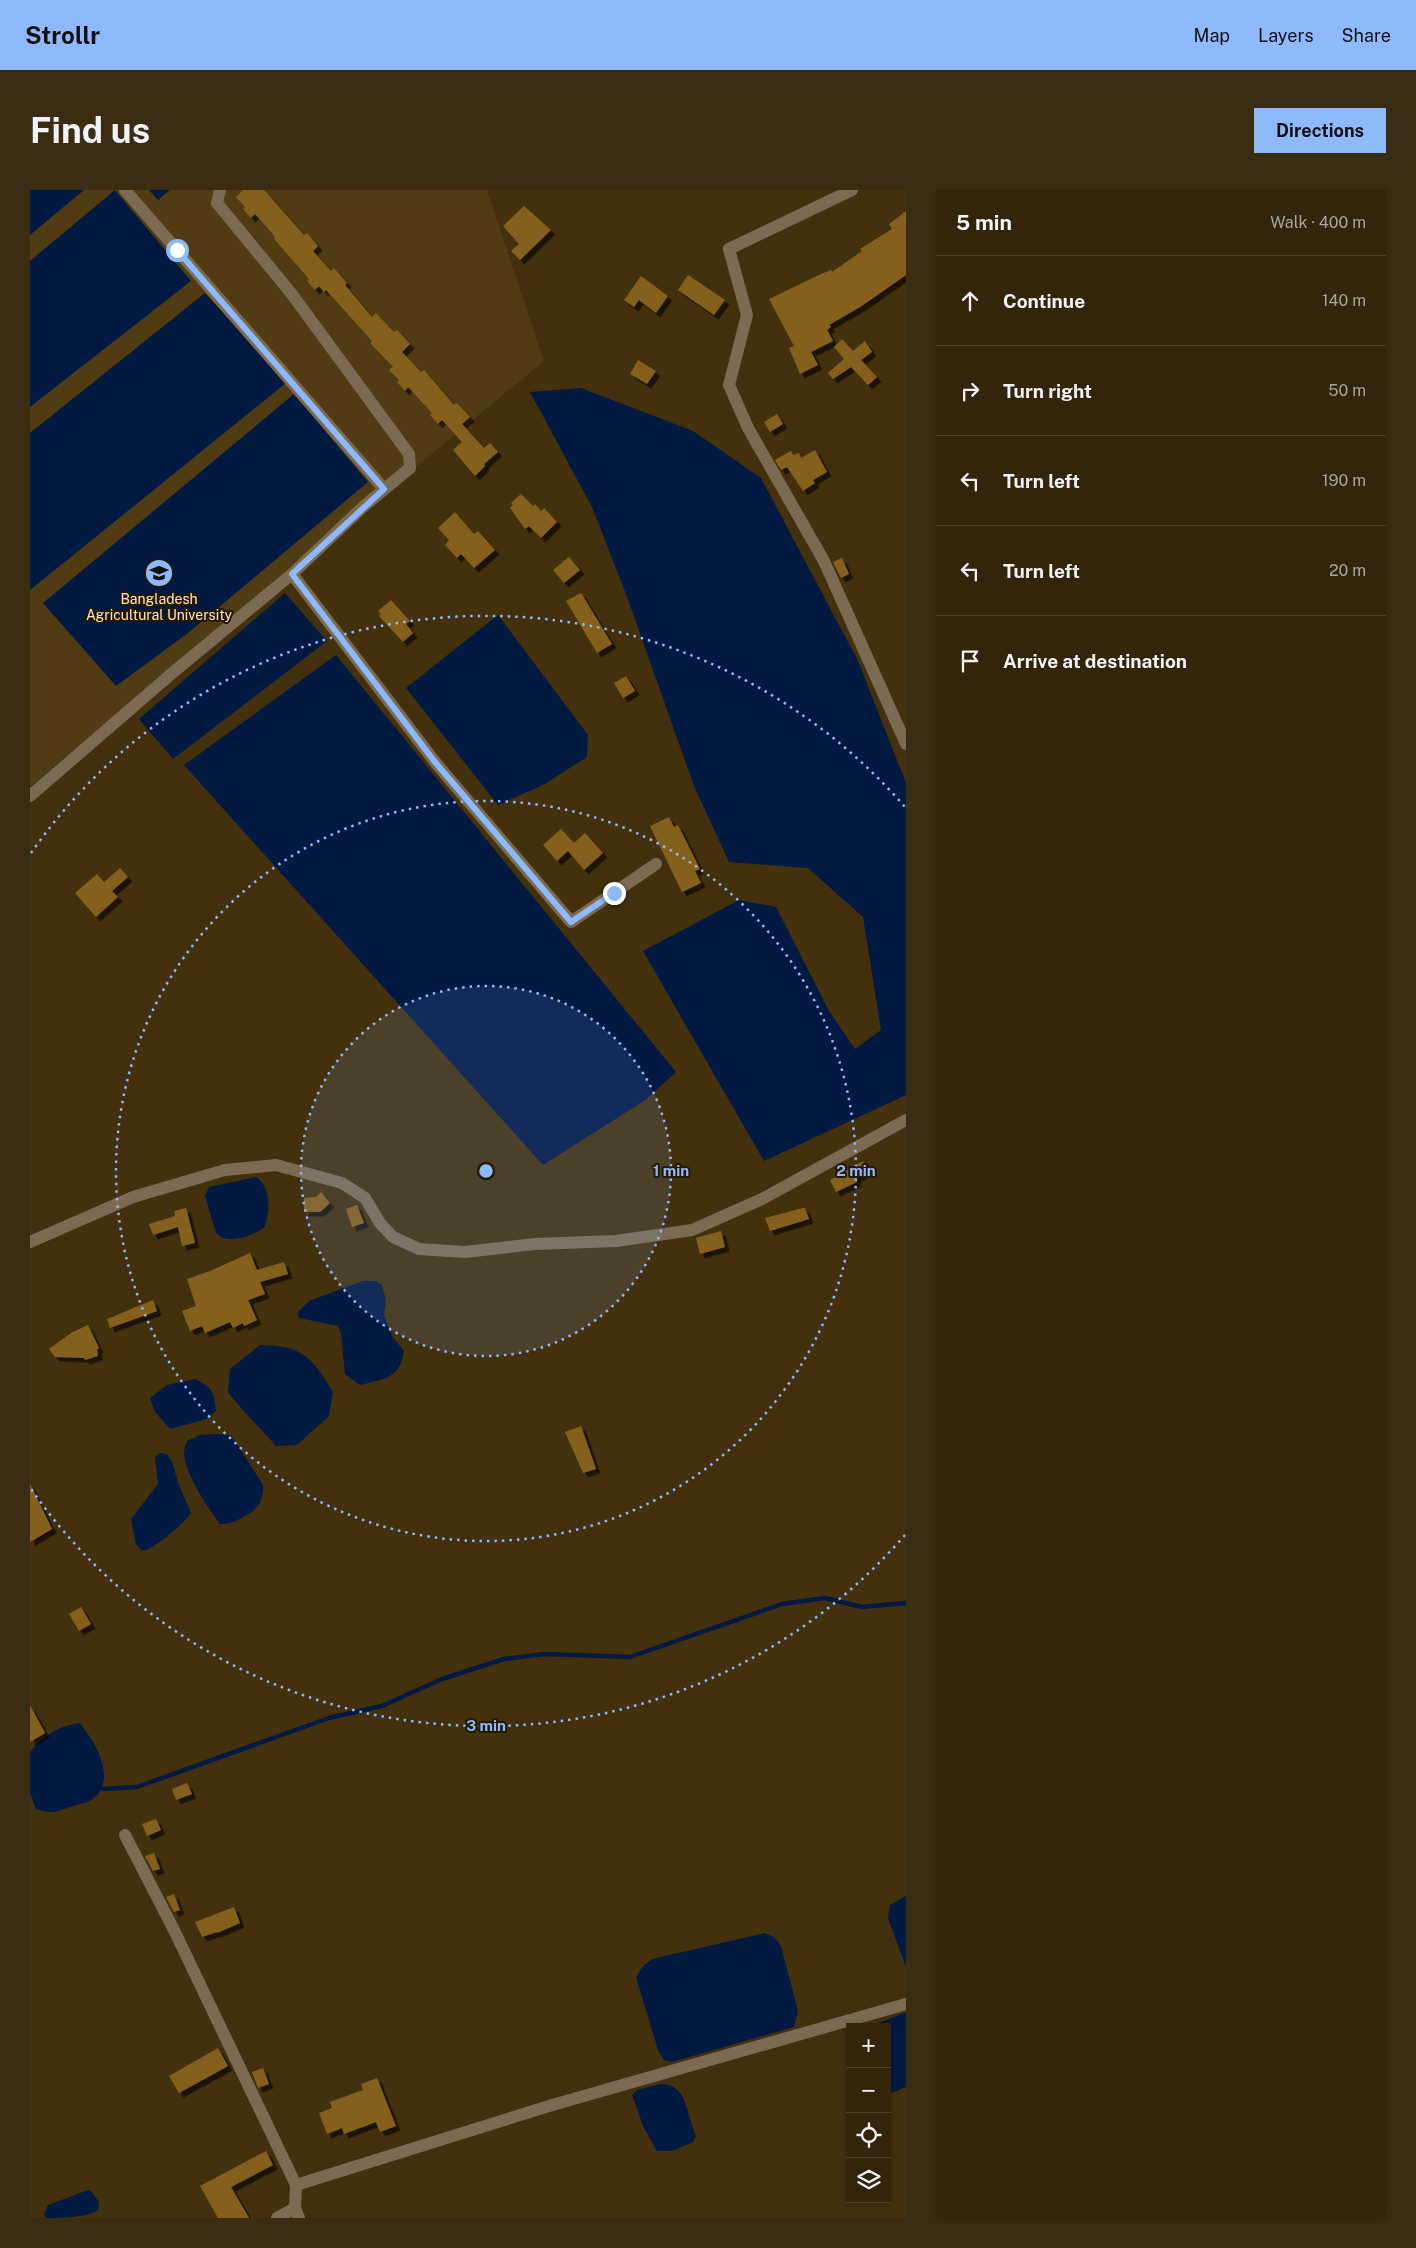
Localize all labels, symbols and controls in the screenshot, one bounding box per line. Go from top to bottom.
text: Strollr [25,21,100,49]
text: Map [1194,25,1230,46]
text: Layers [1258,25,1314,46]
text: Share [1342,25,1391,46]
button: Directions [1254,108,1386,153]
text: Find us [30,110,150,151]
text: 5 min [956,210,1012,235]
text: Walk · 400 m [1270,213,1366,232]
route start [166,239,189,262]
icon: ahead [956,287,984,315]
text: Continue [1003,290,1085,312]
text: 140 m [1322,291,1366,310]
icon: right [956,377,984,405]
text: Turn right [1003,380,1092,402]
text: 50 m [1328,381,1366,400]
icon: left [956,467,984,495]
text: Turn left [1003,470,1080,492]
text: 190 m [1322,471,1366,490]
icon: left [956,557,984,585]
school or university icon: Bangladesh Agricultural University [144,558,174,588]
text: Turn left [1003,560,1080,582]
text: 20 m [1329,561,1366,580]
place label: Bangladesh Agricultural University [86,591,233,623]
icon: arrive [956,647,984,675]
text: Arrive at destination [1003,650,1187,672]
route end [603,882,626,905]
centre of rings [477,1162,495,1180]
text: 1 min [653,1162,689,1179]
text: 2 min [836,1162,876,1179]
text: 3 min [466,1717,506,1734]
map controls [846,2023,891,2203]
button: + [846,2023,891,2068]
button: − [846,2068,891,2113]
button: locate [846,2113,891,2158]
button: layers [846,2158,891,2203]

